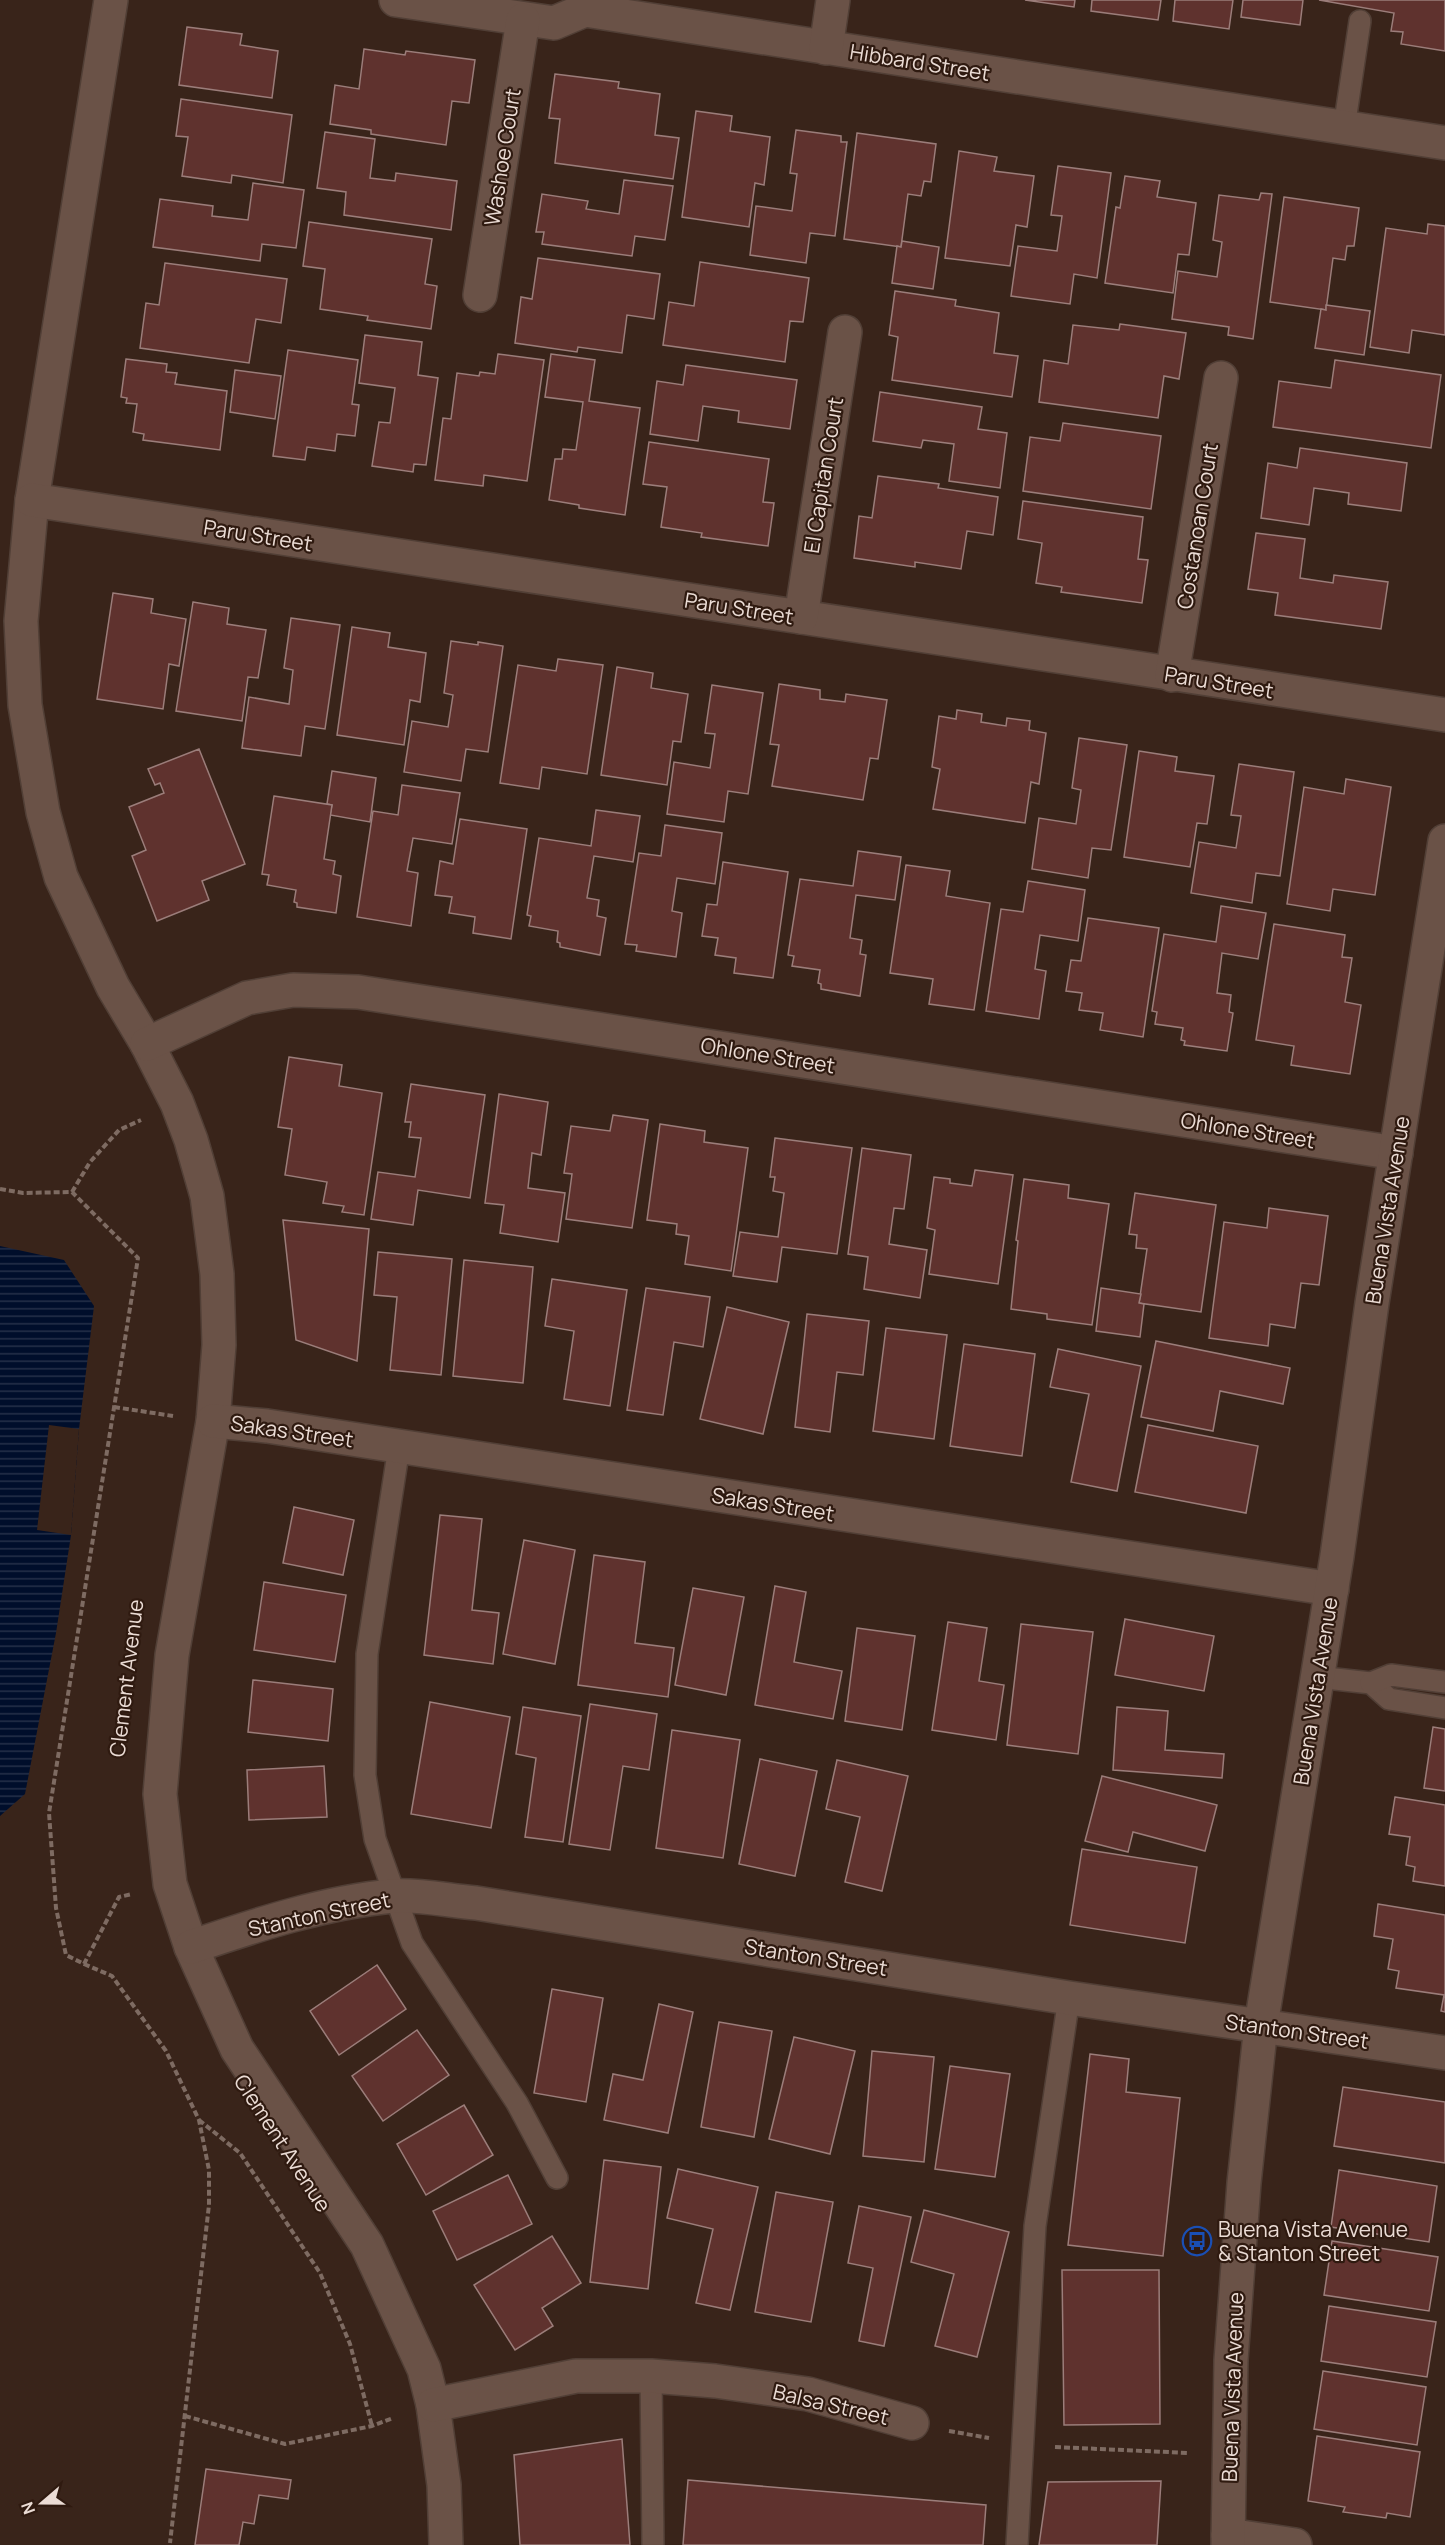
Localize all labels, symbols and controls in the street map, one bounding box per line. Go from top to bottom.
street label: Hibbard Street [848,37,992,87]
street label: Washoe Court [477,86,527,228]
street label: El Capitan Court [797,395,849,555]
street label: Costanoan Court [1170,441,1224,611]
street label: Paru Street [202,513,314,557]
street label: Paru Street [683,586,795,630]
street label: Paru Street [1163,660,1275,704]
street label: Ohlone Street [699,1031,837,1079]
street label: Ohlone Street [1179,1106,1317,1154]
street label: Buena Vista Avenue [1358,1114,1416,1306]
street label: Sakas Street [229,1409,355,1453]
street label: Sakas Street [710,1481,836,1527]
street label: Buena Vista Avenue [1286,1595,1344,1787]
street label: Clement Avenue [102,1598,150,1758]
street label: Stanton Street [246,1885,392,1943]
street label: Stanton Street [743,1932,889,1982]
street label: Stanton Street [1224,2007,1370,2055]
street label: Clement Avenue [228,2069,338,2217]
place label: Buena Vista Avenue & Stanton Street [1218,2215,1408,2267]
bus stop icon: Buena Vista Avenue & Stanton Street [1181,2225,1213,2257]
street label: Buena Vista Avenue [1215,2292,1249,2482]
street label: Balsa Street [770,2377,892,2431]
north arrow [12,2473,72,2533]
text: N [16,2499,40,2517]

